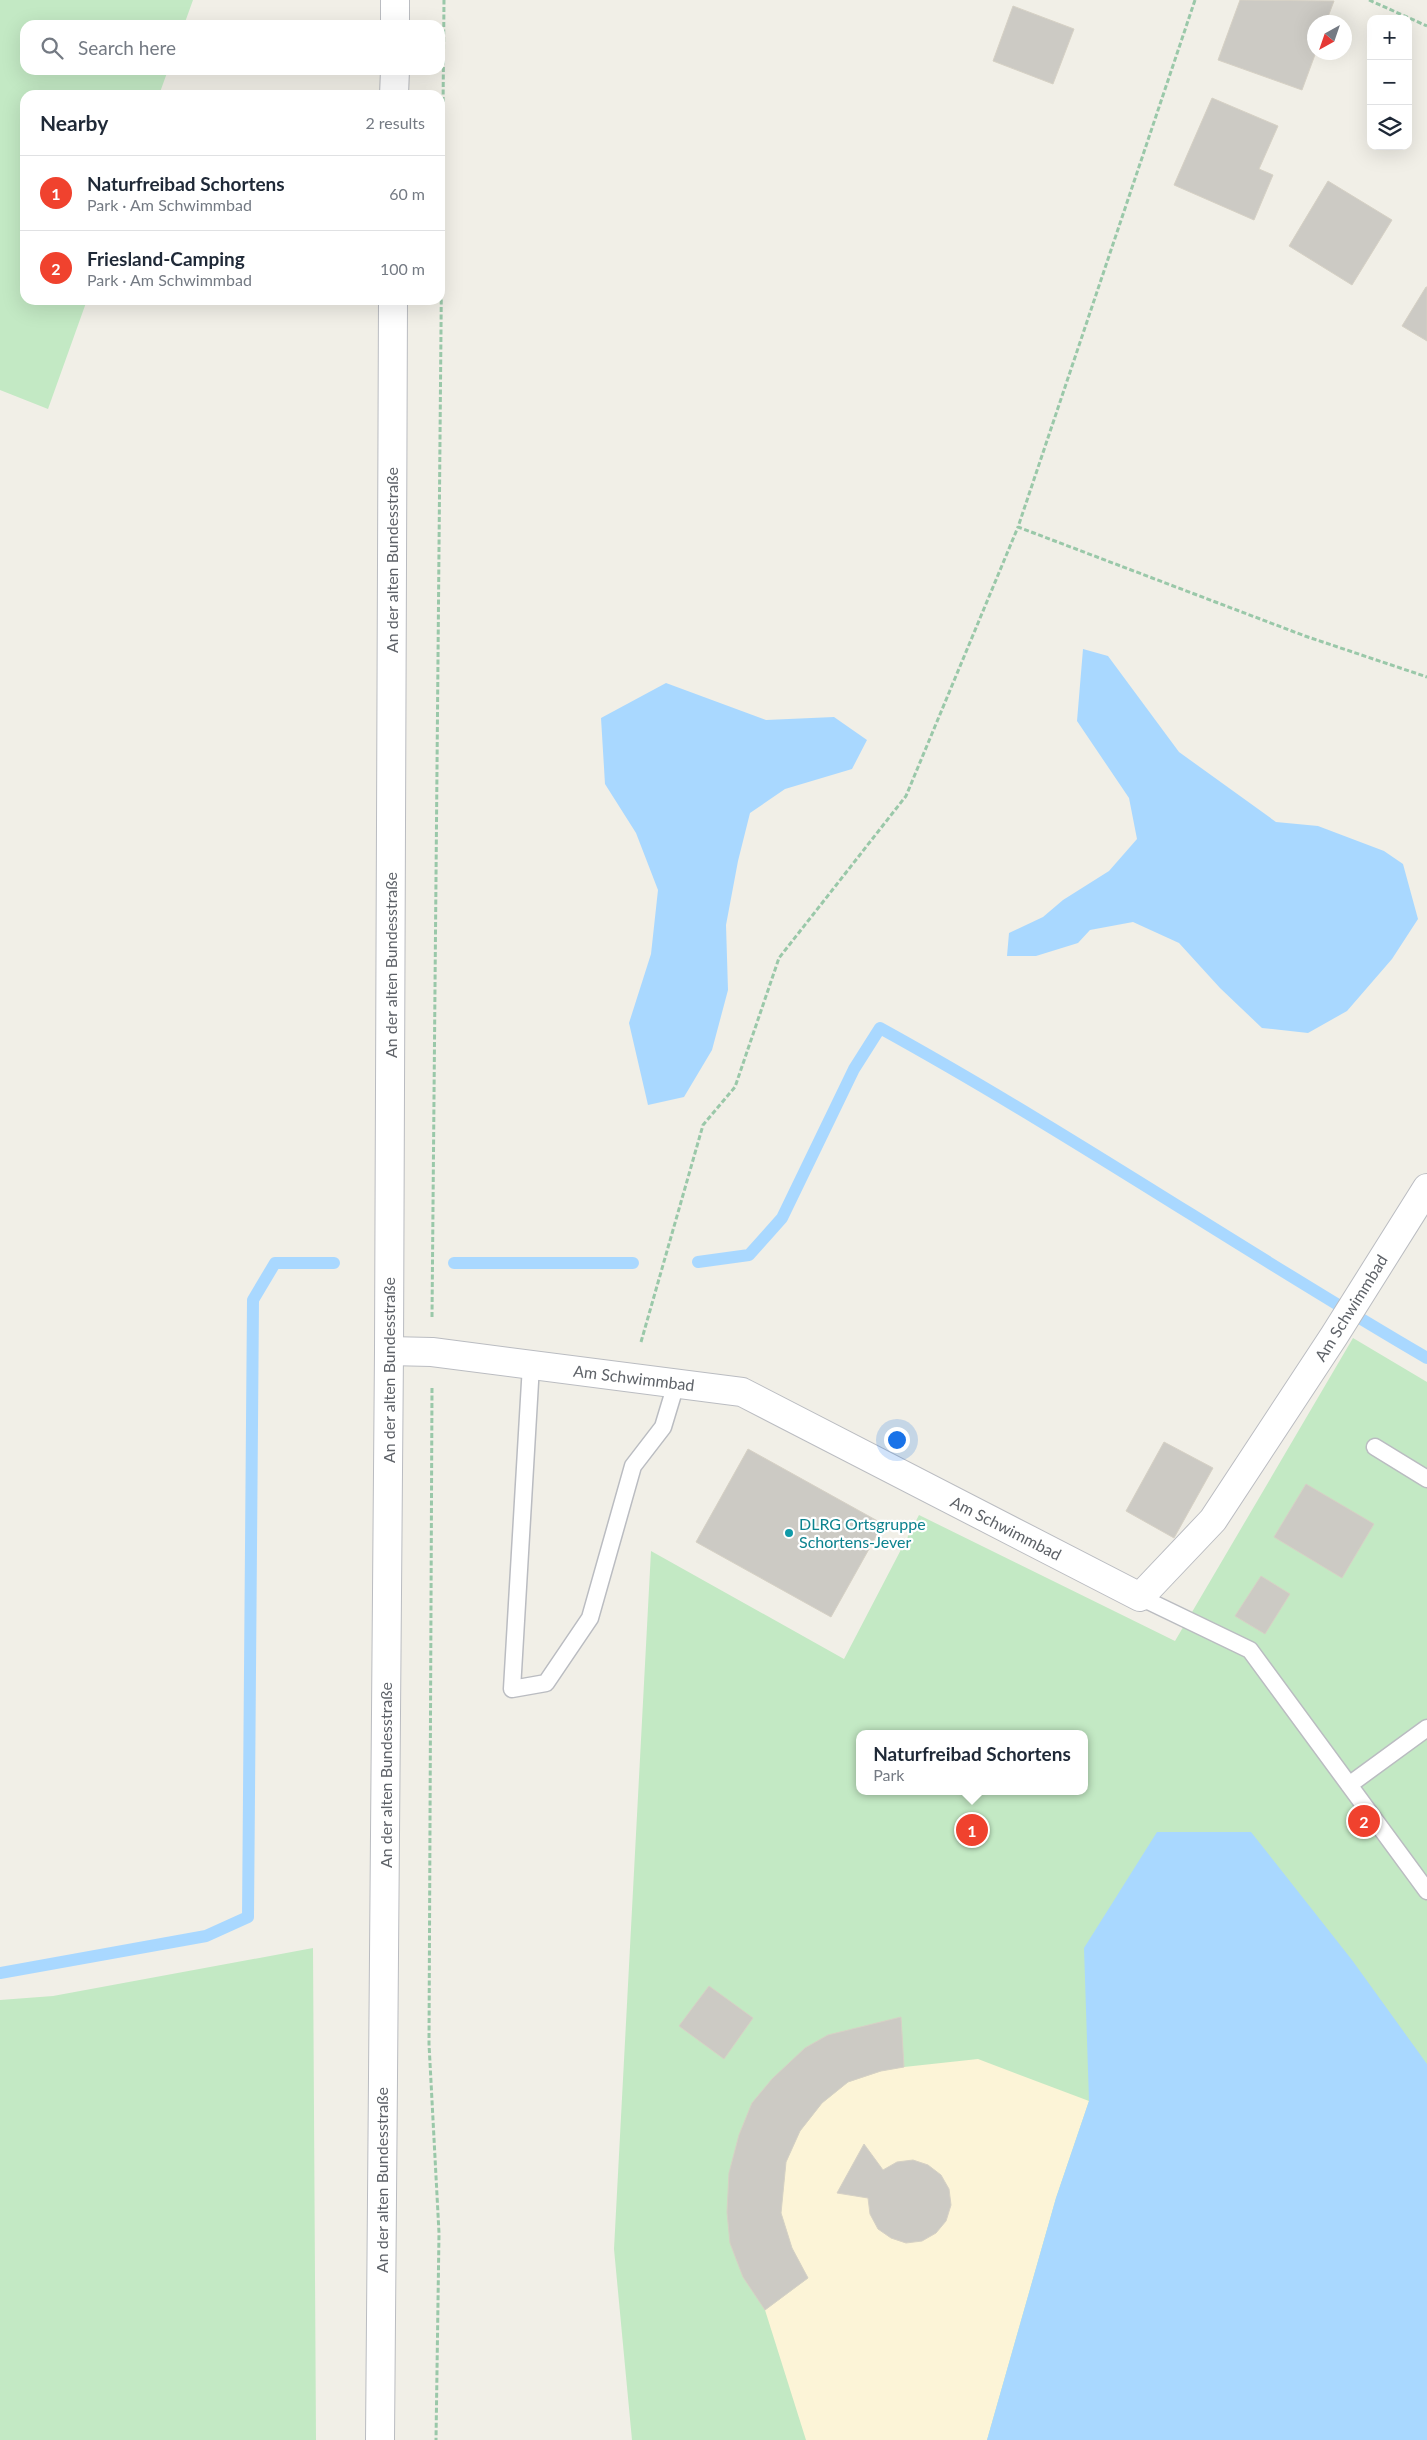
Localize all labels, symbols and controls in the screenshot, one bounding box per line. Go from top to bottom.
north arrow [1307,15,1352,60]
map controls [1367,15,1412,150]
button: + [1367,15,1412,60]
search box [20,20,445,75]
icon: search [38,34,66,62]
text: Search here [78,36,176,59]
button: − [1367,60,1412,105]
button: layers [1367,105,1412,150]
text: Nearby [40,110,108,135]
text: 2 results [365,113,425,132]
text: Naturfreibad Schortens [87,172,285,195]
text: 1 [51,184,61,203]
text: 60 m [389,184,425,203]
text: Park · Am Schwimmbad [87,195,252,214]
text: Friesland-Camping [87,247,245,270]
text: 2 [51,259,61,278]
text: 100 m [380,259,425,278]
text: Park · Am Schwimmbad [87,270,252,289]
street label: An der alten Bundesstraße [382,467,401,653]
street label: An der alten Bundesstraße [381,872,400,1058]
street label: Am Schwimmbad [1310,1251,1391,1364]
street label: An der alten Bundesstraße [379,1277,398,1463]
street label: Am Schwimmbad [572,1361,696,1394]
your location [884,1427,910,1453]
street label: Am Schwimmbad [948,1491,1065,1564]
place label: DLRG Ortsgruppe Schortens-Jever [799,1514,926,1551]
marker: DLRG Ortsgruppe Schortens-Jever [783,1527,795,1539]
street label: An der alten Bundesstraße [376,1682,395,1868]
popup [856,1730,1088,1795]
text: Naturfreibad Schortens [873,1742,1071,1765]
text: Park [873,1765,904,1784]
pin: 2 [1348,1802,1380,1840]
pin: 1 [956,1811,988,1849]
street label: An der alten Bundesstraße [372,2087,391,2273]

